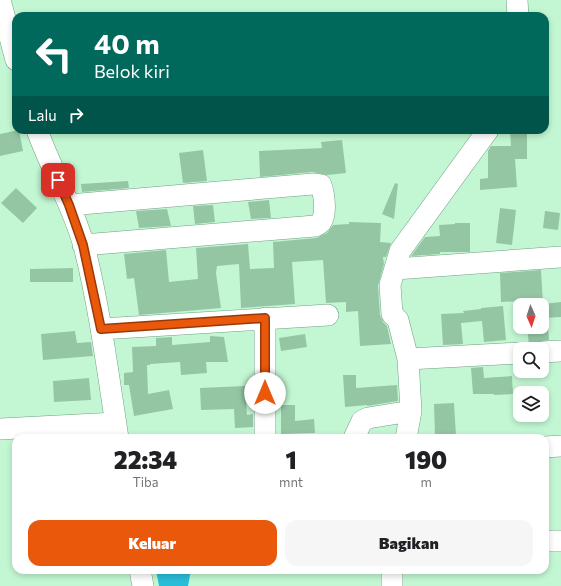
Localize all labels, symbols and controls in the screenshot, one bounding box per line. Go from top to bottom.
text: 40 m [94,26,160,60]
icon: left [28,28,80,80]
text: Belok kiri [94,60,170,82]
icon: right [65,104,87,126]
text: Lalu [28,106,57,124]
pin [41,163,75,197]
icon: arrive [47,169,69,191]
north arrow [513,298,549,334]
map controls [513,298,549,422]
button: search [513,342,549,378]
position arrow [244,372,286,414]
button: layers [513,386,549,422]
text: 22:34 [114,445,177,474]
text: 1 [286,445,297,474]
text: 190 [405,445,447,474]
text: Tiba [132,474,159,490]
text: mnt [279,474,303,490]
text: m [420,474,432,490]
button: Keluar [28,520,277,566]
button: Bagikan [285,520,533,566]

